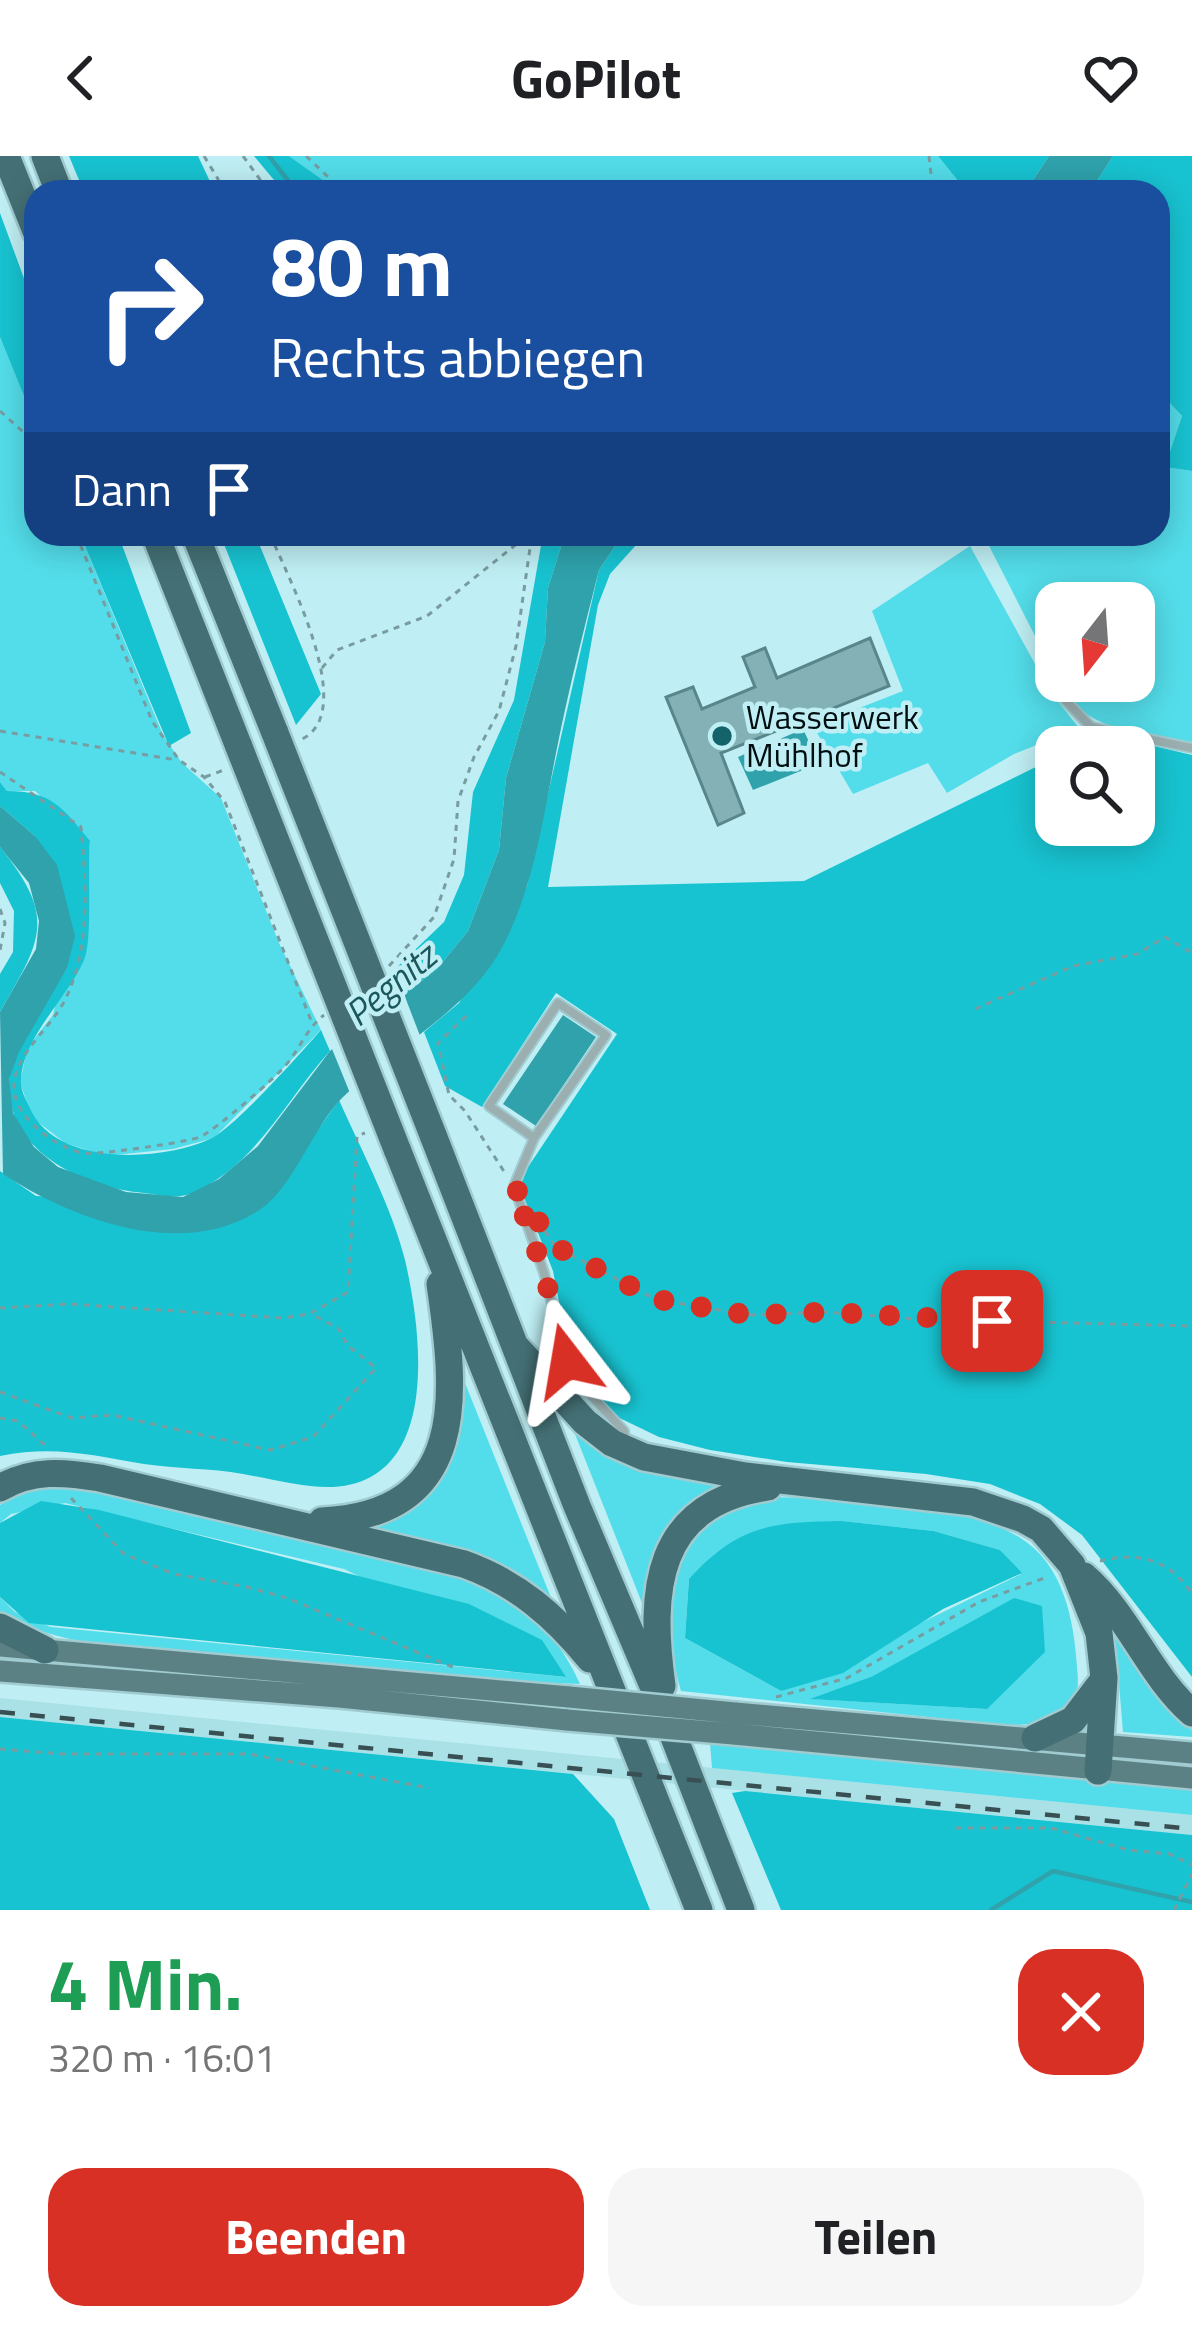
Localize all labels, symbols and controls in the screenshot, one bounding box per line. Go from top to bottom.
text: GoPilot [511,37,681,119]
icon: back [48,45,114,111]
icon: heart [1078,45,1144,111]
text: 80 m [270,201,453,329]
icon: right [72,228,228,384]
text: Rechts abbiegen [270,316,645,398]
text: Dann [72,455,172,523]
icon: arrive [196,456,262,522]
north arrow [1035,582,1155,702]
map controls [1035,582,1155,846]
place label: Wasserwerk Mühlhof [746,692,919,780]
marker: Wasserwerk Mühlhof [709,723,735,749]
button: search [1035,726,1155,846]
water label: Pegnitz [332,927,450,1039]
pin [941,1270,1043,1372]
icon: arrive [959,1288,1025,1354]
position arrow [504,1298,630,1424]
text: 4 Min. [48,1928,243,2038]
button: close [1018,1949,1144,2075]
text: 320 m · 16:01 [48,2028,276,2087]
button: Beenden [48,2168,584,2306]
button: Teilen [608,2168,1144,2306]

